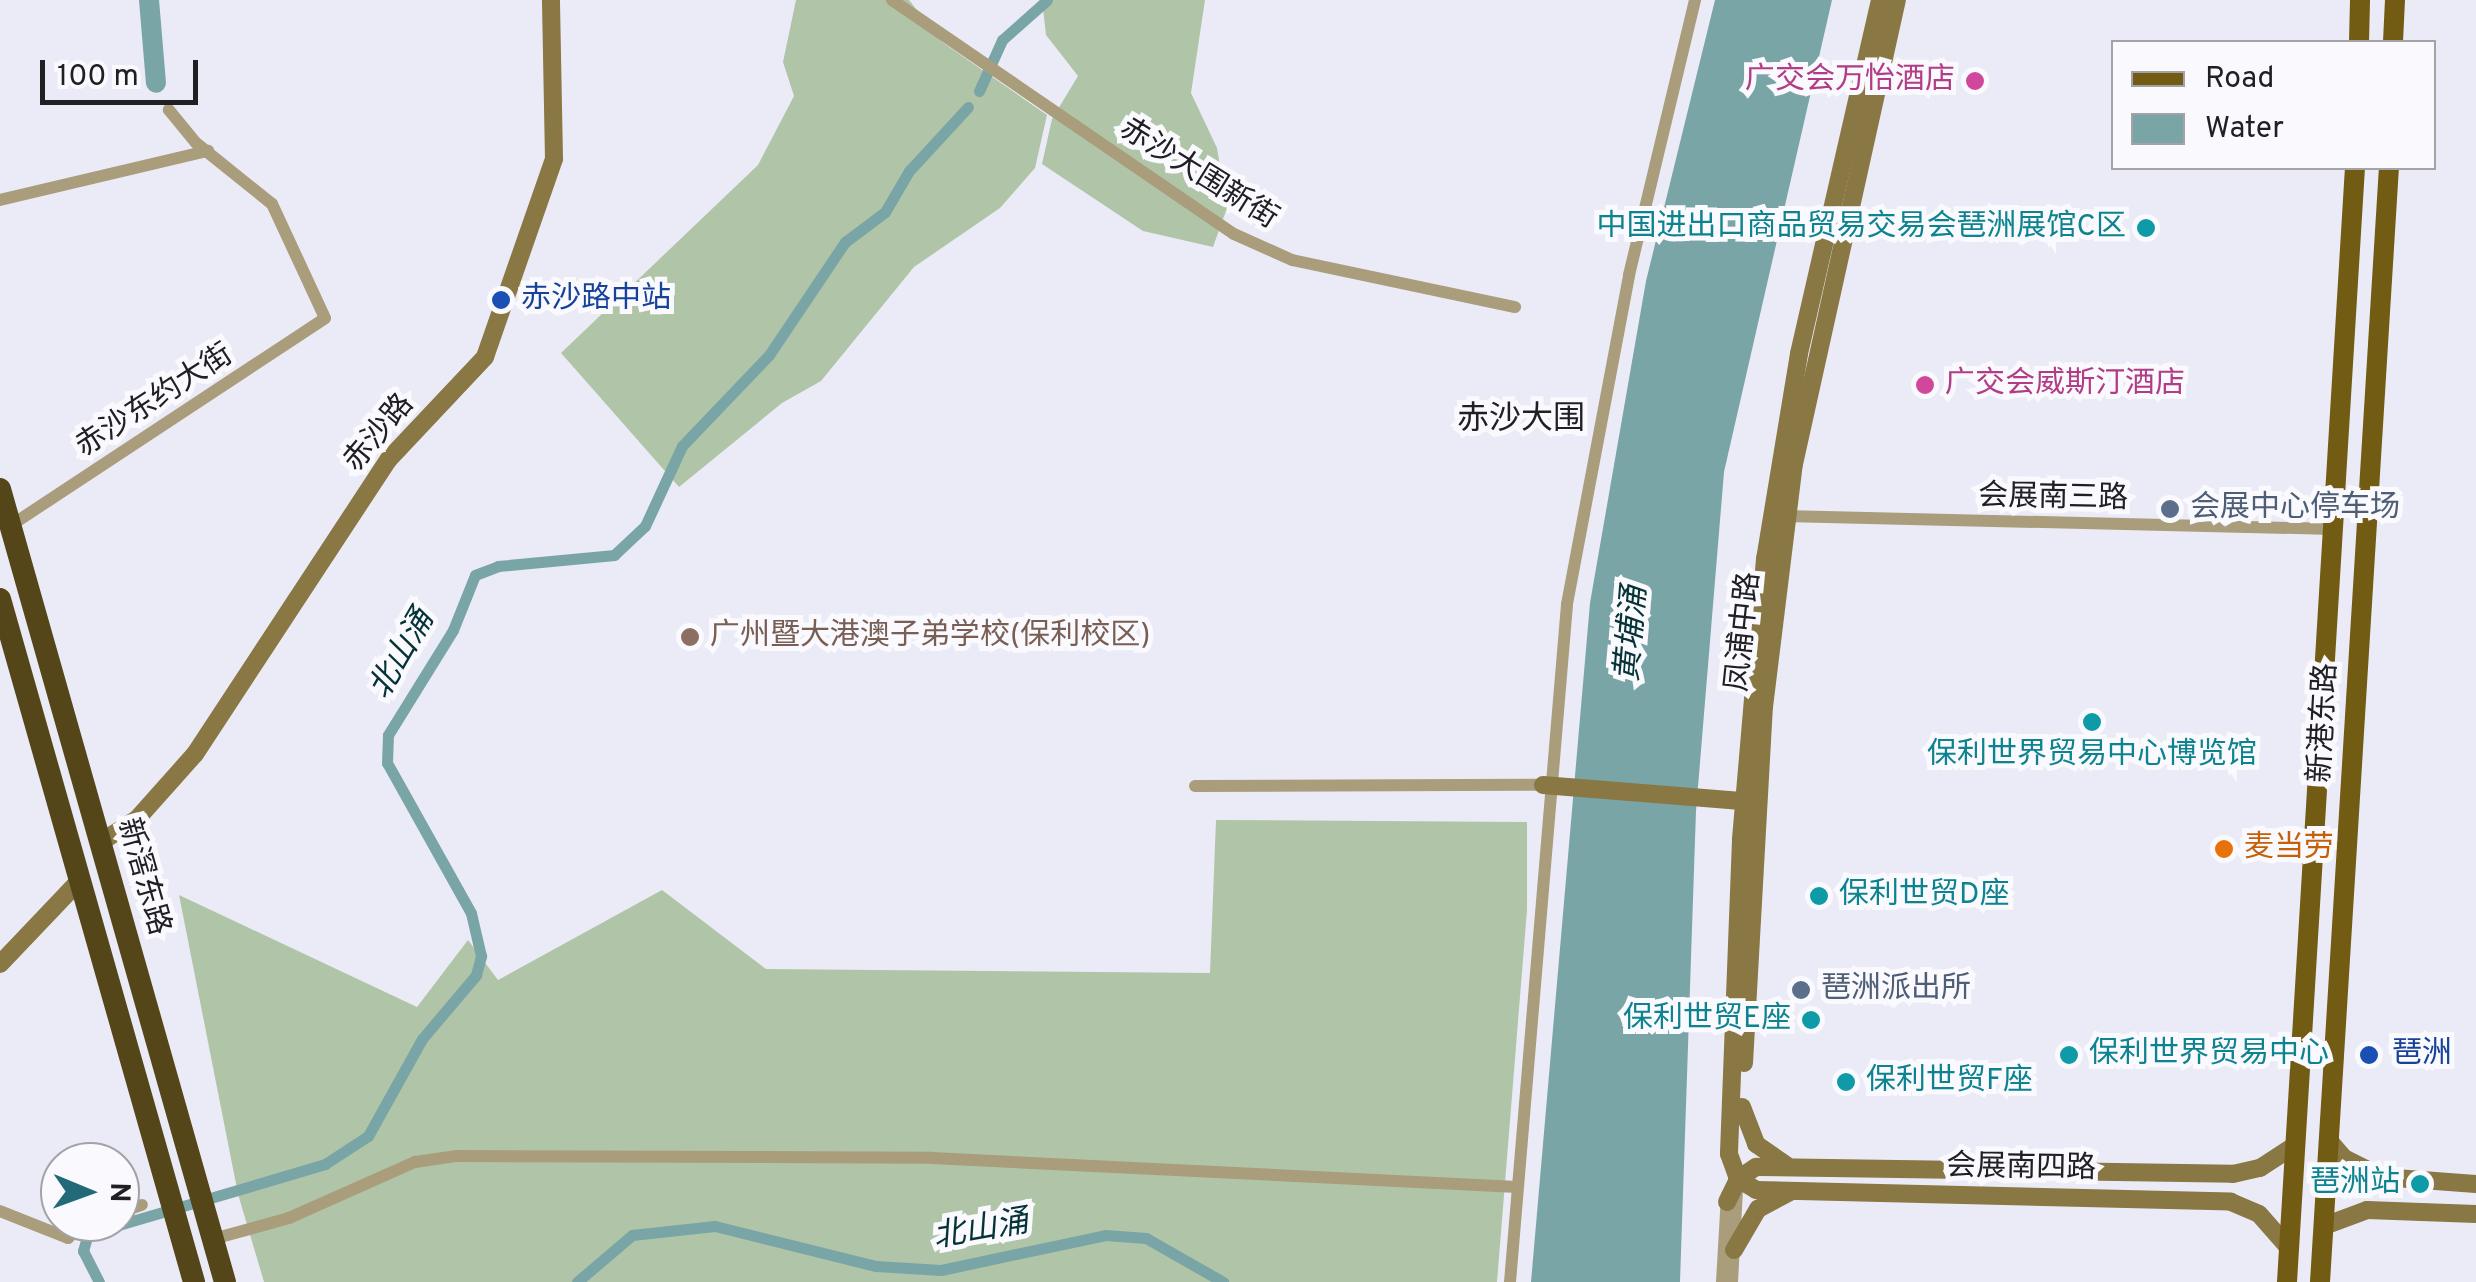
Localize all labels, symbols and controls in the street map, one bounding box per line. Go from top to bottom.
scale bar [45,40,202,102]
legend [2111,40,2436,170]
text: 100 m [57,59,139,96]
text: Road [2205,61,2274,98]
place label: 广交会万怡酒店 [1745,63,1955,99]
marker: 广交会万怡酒店 [1964,70,1986,92]
text: Water [2205,111,2284,148]
street label: 赤沙大围新街 [1112,112,1284,238]
place label: 中国进出口商品贸易交易会琶洲展馆C区 [1597,210,2126,246]
marker: 中国进出口商品贸易交易会琶洲展馆C区 [2135,217,2157,239]
place label: 赤沙路中站 [521,282,671,318]
marker: 赤沙路中站 [490,289,512,311]
street label: 赤沙东约大街 [70,338,240,466]
place label: 广交会威斯汀酒店 [1945,367,2185,403]
marker: 广交会威斯汀酒店 [1914,374,1936,396]
street label: 赤沙路 [337,388,423,480]
district label: 赤沙大围 [1457,401,1585,439]
street label: 会展南三路 [1978,480,2128,518]
place label: 会展中心停车场 [2190,491,2400,527]
marker: 会展中心停车场 [2159,498,2181,520]
street label: 凤浦中路 [1721,570,1769,694]
water label: 黄埔涌 [1610,585,1656,683]
water label: 北山涌 [362,604,444,706]
place label: 广州暨大港澳子弟学校(保利校区) [710,619,1151,655]
marker: 广州暨大港澳子弟学校(保利校区) [679,626,701,648]
street label: 新港东路 [2304,662,2346,784]
marker: 保利世界贸易中心博览馆 [2081,711,2103,733]
place label: 保利世界贸易中心博览馆 [1927,738,2257,774]
street label: 新滘东路 [108,814,176,940]
place label: 麦当劳 [2244,831,2334,867]
marker: 麦当劳 [2213,838,2235,860]
place label: 保利世贸D座 [1839,878,2009,914]
marker: 保利世贸D座 [1808,885,1830,907]
place label: 琶洲派出所 [1821,972,1971,1008]
marker: 琶洲派出所 [1790,979,1812,1001]
place label: 保利世贸E座 [1623,1002,1791,1038]
marker: 保利世贸E座 [1800,1009,1822,1031]
place label: 保利世界贸易中心 [2089,1037,2329,1073]
place label: 琶洲 [2392,1037,2452,1073]
marker: 琶洲 [2356,1042,2382,1068]
marker: 保利世界贸易中心 [2058,1044,2080,1066]
place label: 保利世贸F座 [1866,1064,2033,1100]
marker: 保利世贸F座 [1835,1071,1857,1093]
north arrow [40,1142,140,1242]
street label: 会展南四路 [1946,1150,2096,1188]
place label: 琶洲站 [2310,1166,2400,1202]
marker: 琶洲站 [2409,1173,2431,1195]
text: N [100,1182,136,1203]
water label: 北山涌 [930,1204,1032,1258]

